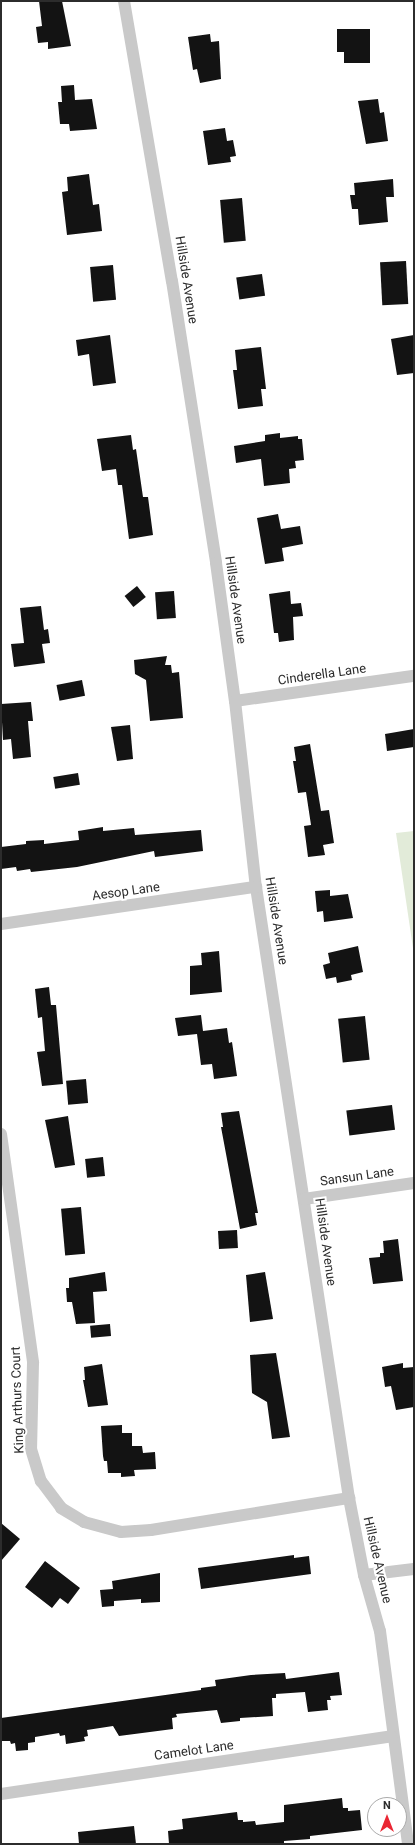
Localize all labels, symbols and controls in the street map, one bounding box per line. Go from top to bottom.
street label: Hillside Avenue [171,235,201,325]
street label: Hillside Avenue [221,555,249,645]
street label: Cinderella Lane [277,661,367,689]
street label: Hillside Avenue [261,876,291,966]
street label: Aesop Lane [91,880,161,904]
street label: Sansun Lane [319,1164,395,1190]
street label: Hillside Avenue [311,1197,339,1287]
street label: King Arthurs Court [8,1346,28,1454]
street label: Hillside Avenue [359,1515,395,1605]
street label: Camelot Lane [153,1738,235,1764]
north arrow [367,1797,407,1837]
text: N [383,1799,391,1812]

